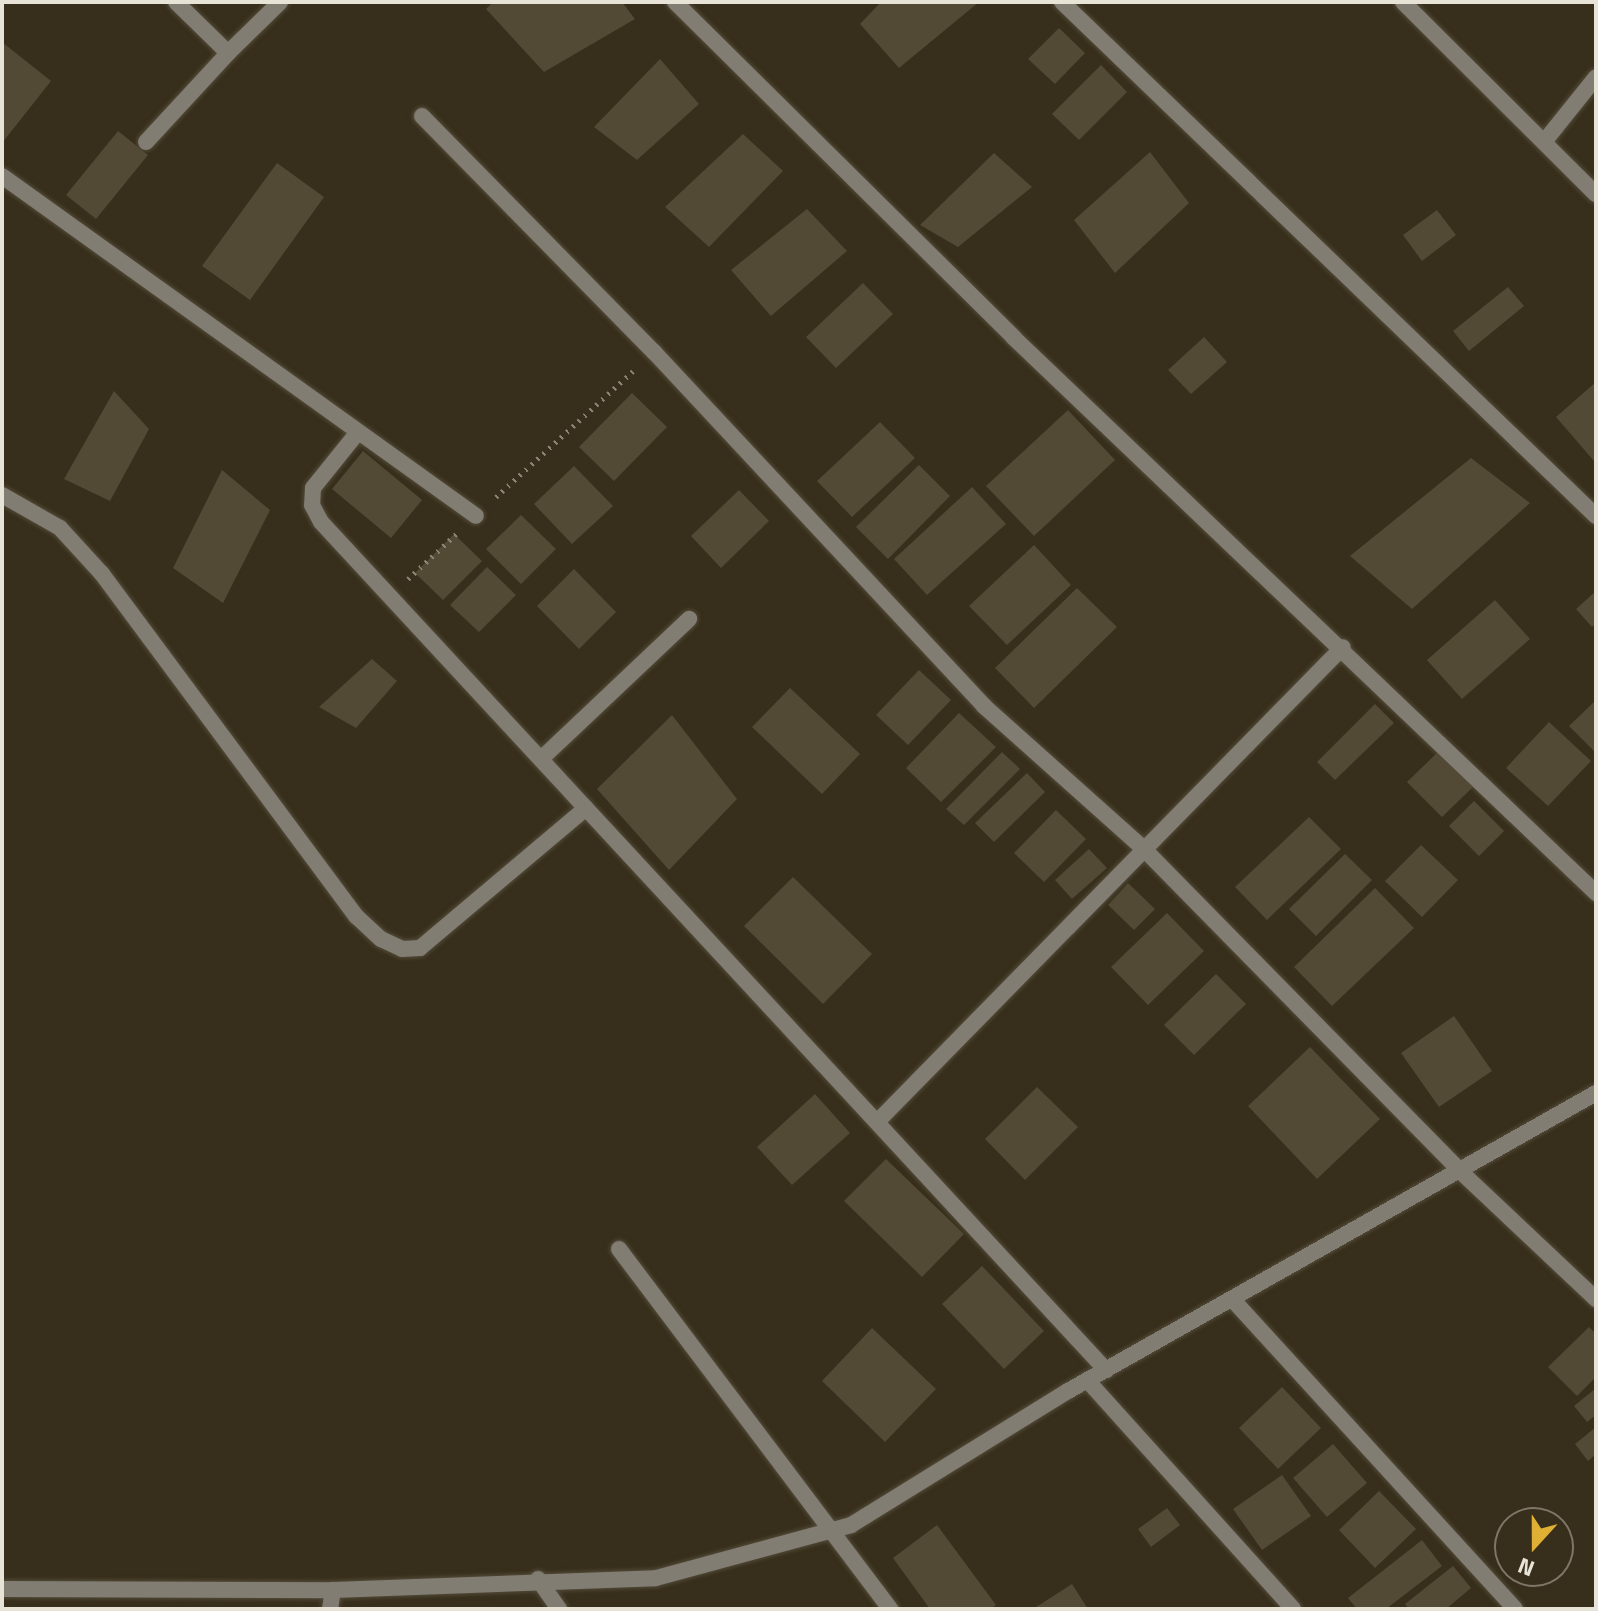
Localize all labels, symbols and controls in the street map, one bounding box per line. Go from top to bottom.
north arrow [1494,1507,1574,1587]
text: N [1513,1549,1539,1586]

